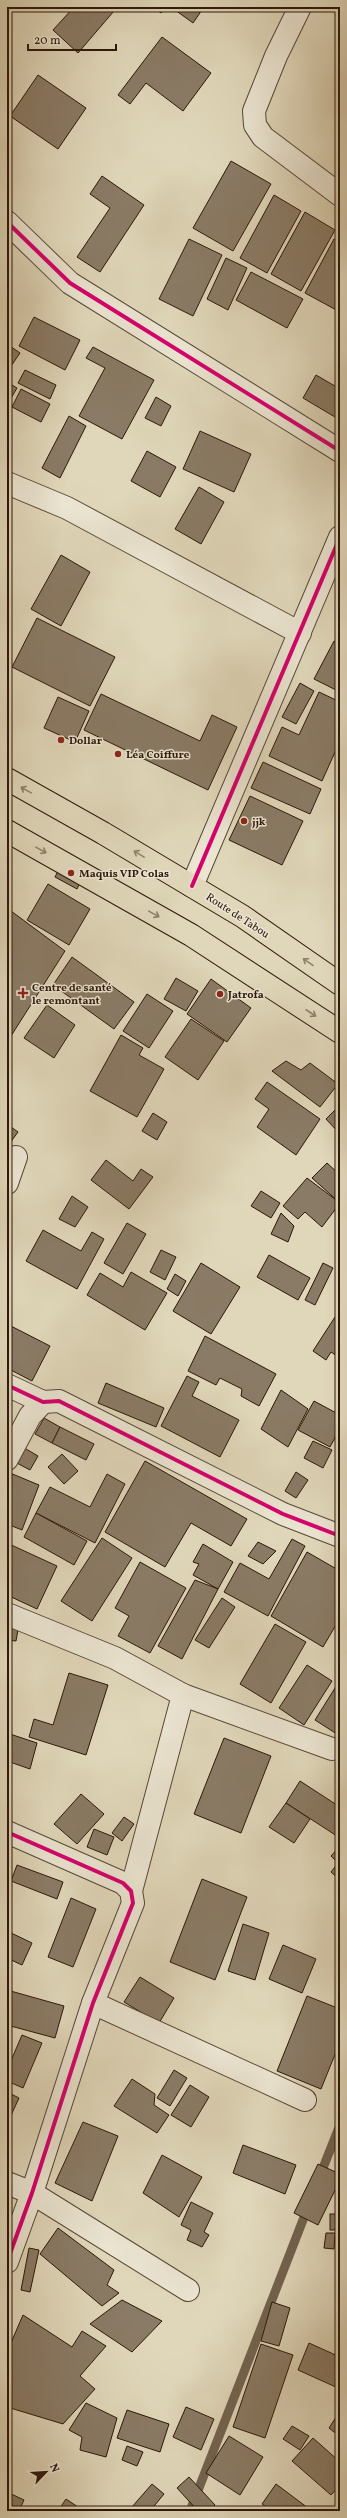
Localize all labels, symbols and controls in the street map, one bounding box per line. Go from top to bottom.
scale bar [28,26,116,52]
text: 20 m [34,33,61,49]
place label: Dollar [69,734,103,749]
marker: Dollar [56,735,66,745]
place label: Léa Coiffure [126,748,190,763]
marker: Léa Coiffure [113,749,123,759]
one-way arrow [21,786,33,794]
place label: jjk [252,815,266,830]
marker: jjk [239,816,249,826]
one-way arrow [35,847,47,855]
one-way arrow [133,850,145,858]
place label: Maquis VIP Colas [79,867,169,882]
marker: Maquis VIP Colas [66,868,76,878]
street label: Route de Tabou [202,890,272,942]
one-way arrow [148,911,160,918]
one-way arrow [303,958,314,966]
place label: Centre de santé le remontant [32,981,112,1009]
marker: Centre de santé le remontant [17,987,29,999]
place label: Jatrofa [227,988,264,1003]
marker: Jatrofa [215,989,225,999]
one-way arrow [306,1009,317,1017]
north arrow [26,2452,66,2492]
text: N [45,2462,62,2475]

